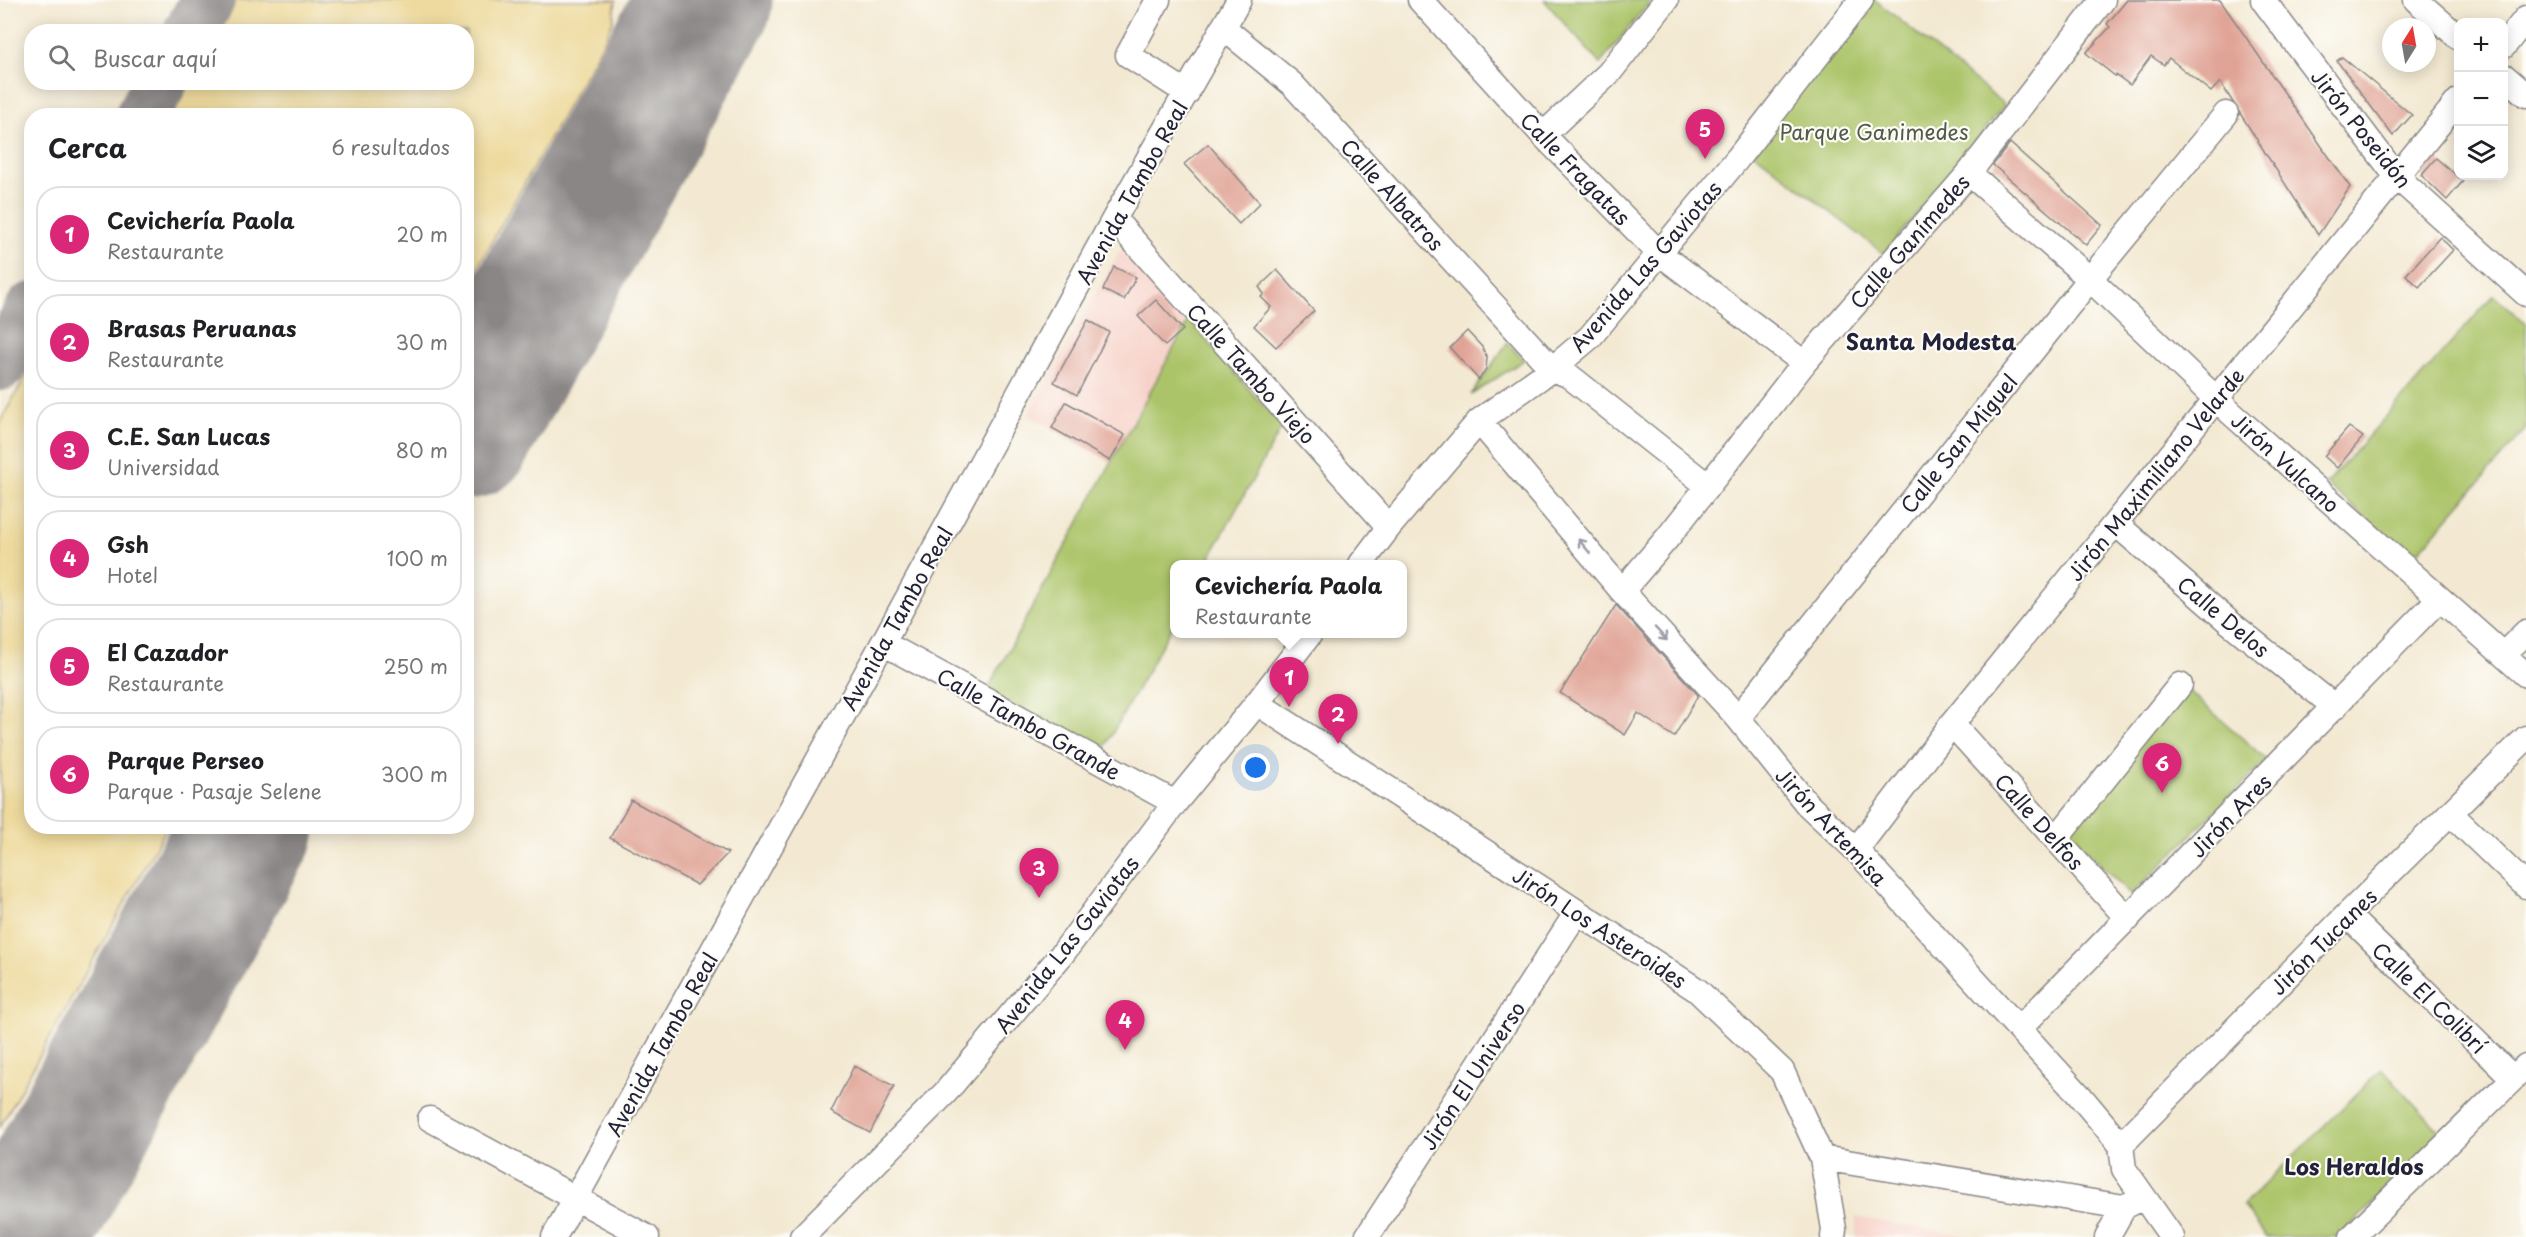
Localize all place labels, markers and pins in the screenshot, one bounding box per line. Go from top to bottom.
pin: 5 [1686,110,1724,159]
pin: 1 [1270,658,1308,707]
pin: 2 [1318,694,1358,744]
pin: 6 [2142,744,2182,793]
pin: 3 [1020,848,1058,898]
pin: 4 [1106,1000,1144,1050]

